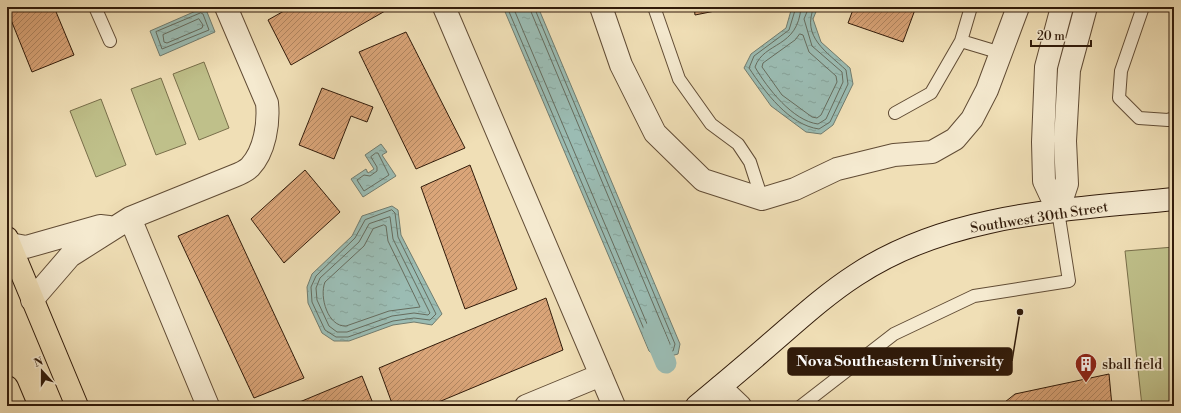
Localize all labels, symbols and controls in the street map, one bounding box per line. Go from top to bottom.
scale bar [1031,22,1091,48]
text: 20 m [1037,29,1065,44]
street label: Southwest 30th Street [969,198,1109,238]
callout: Nova Southeastern University [788,348,1012,375]
north arrow [22,351,62,391]
building icon: sball field [1073,351,1099,384]
text: Nova Southeastern University [796,352,1004,371]
text: N [32,354,46,371]
place label: sball field [1102,356,1162,374]

